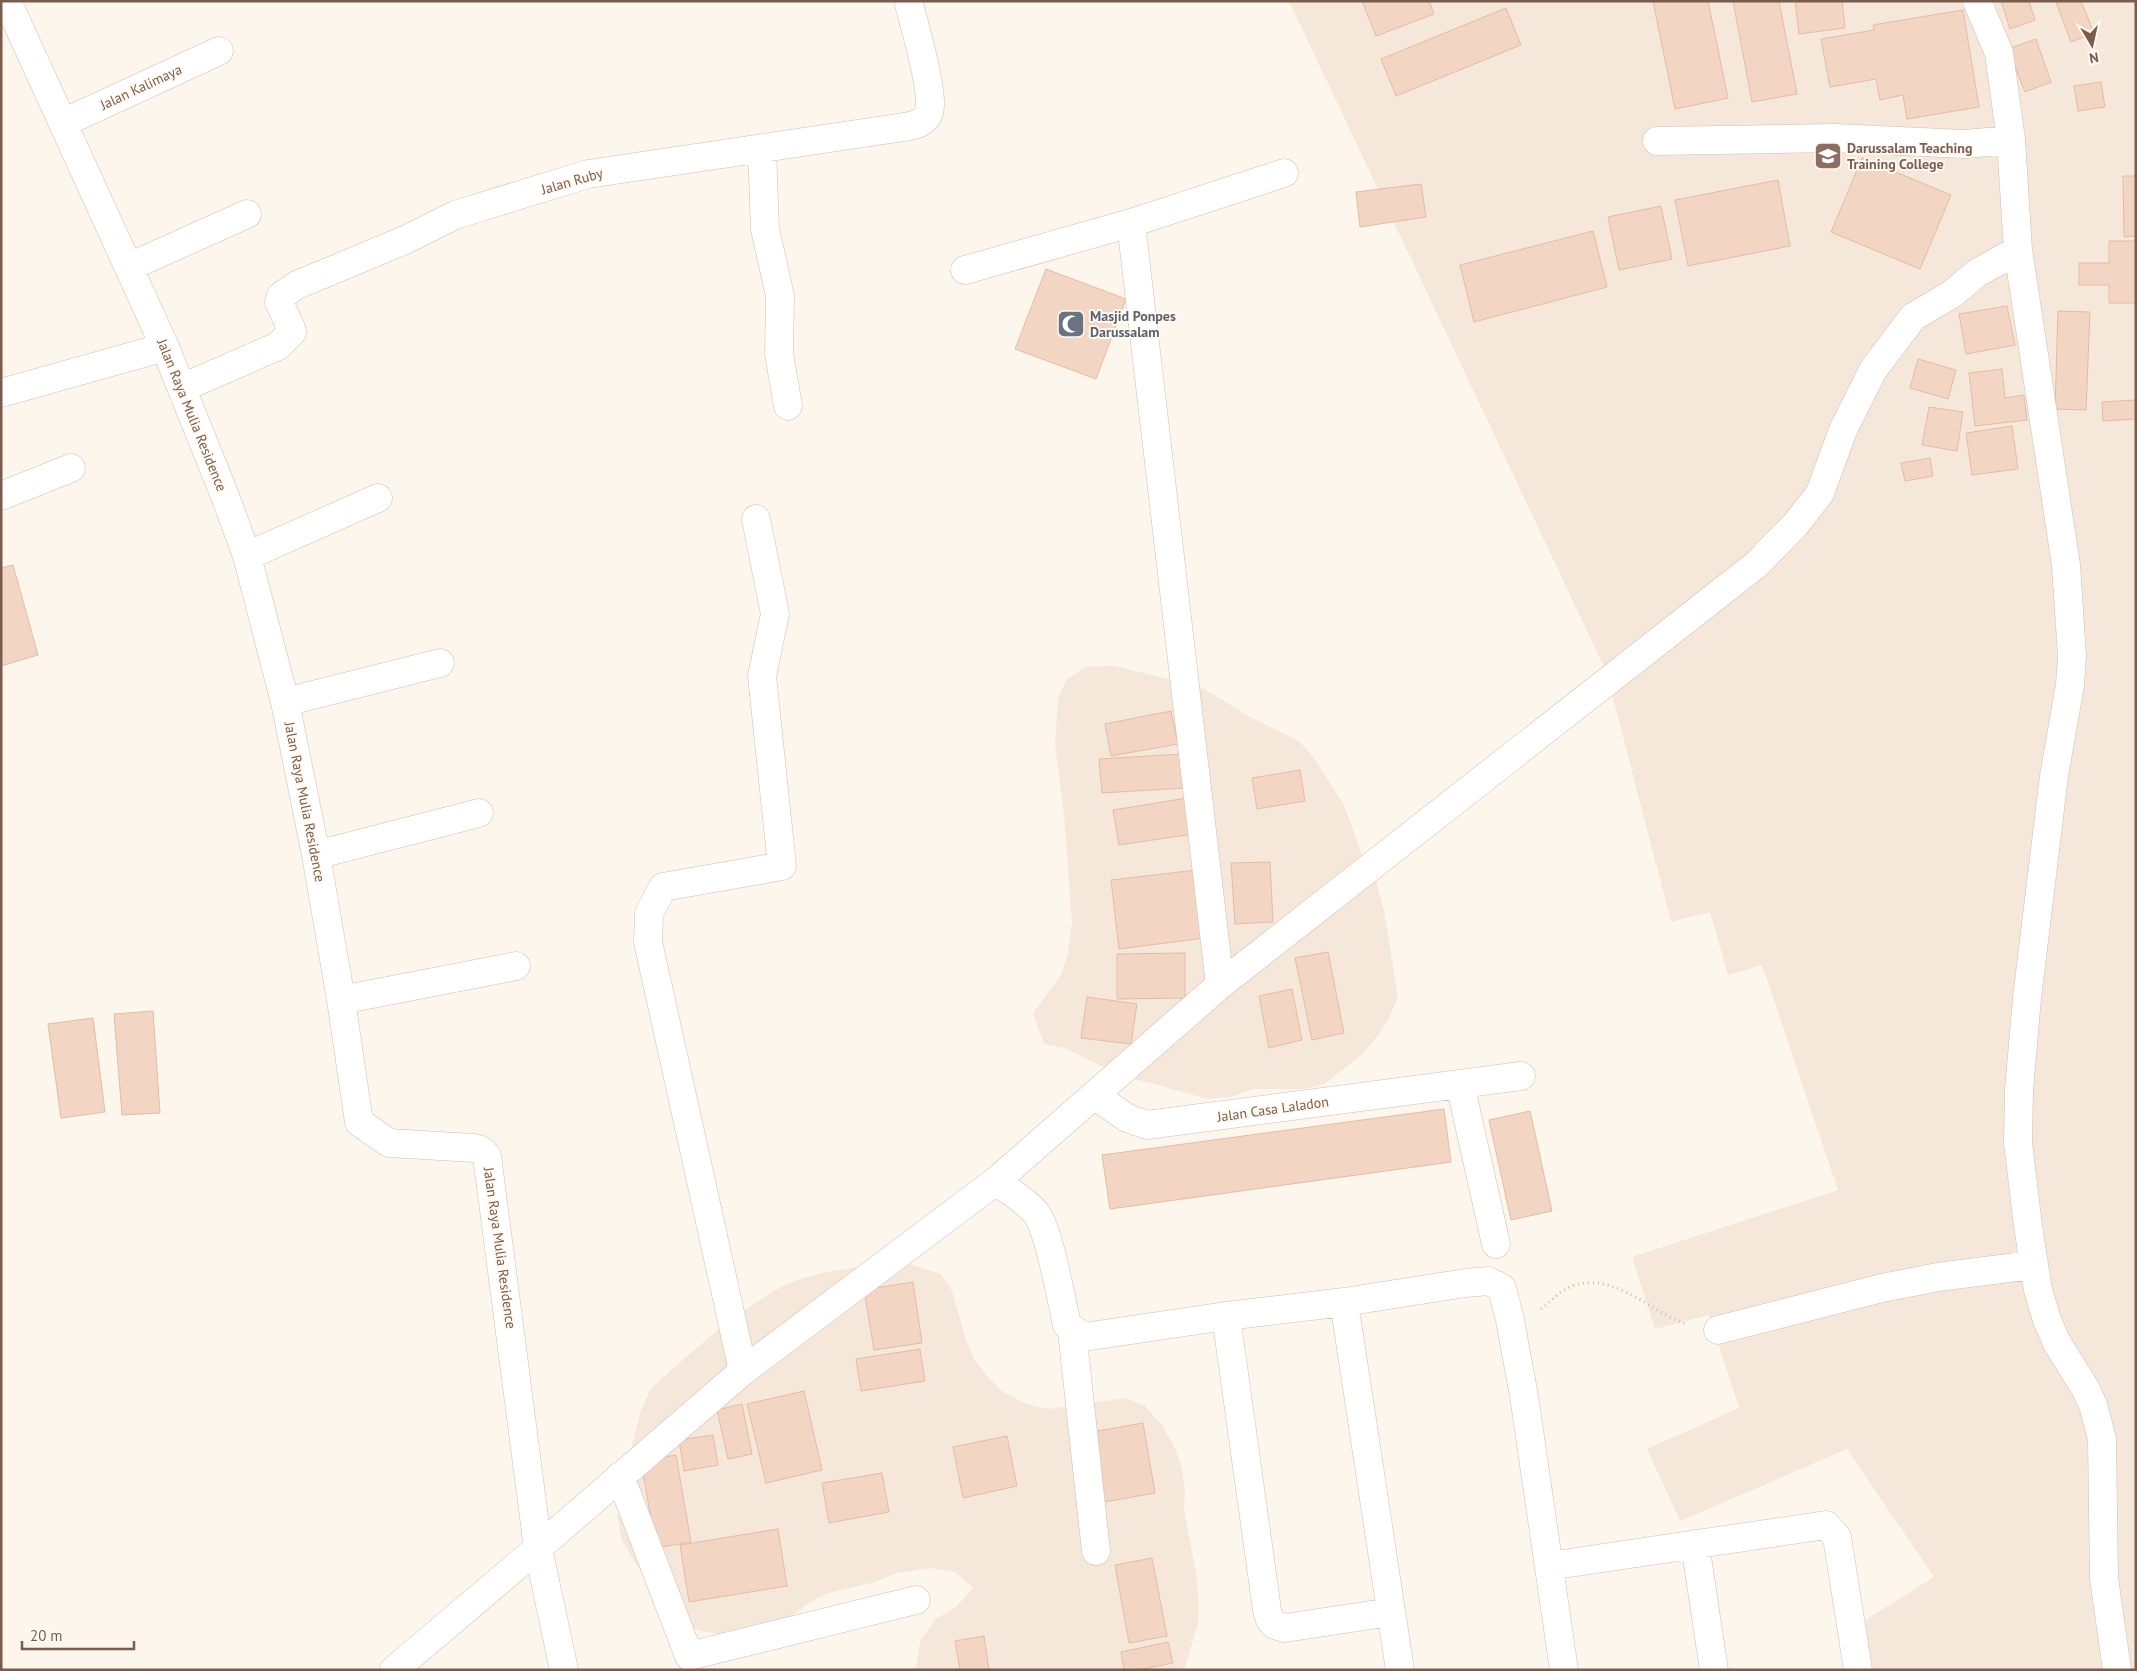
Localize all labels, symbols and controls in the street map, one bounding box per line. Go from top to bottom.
north arrow [2067,20,2117,70]
text: N [2088,48,2100,67]
street label: Jalan Kalimaya [96,60,185,114]
place label: Darussalam Teaching Training College [1847,139,1972,173]
school or university icon: Darussalam Teaching Training College [1813,141,1843,171]
street label: Jalan Ruby [538,164,605,199]
place label: Masjid Ponpes Darussalam [1090,307,1176,341]
mosque icon: Masjid Ponpes Darussalam [1056,309,1086,339]
street label: Jalan Raya Mulia Residence [153,335,231,494]
street label: Jalan Raya Mulia Residence [280,719,329,884]
street label: Jalan Casa Laladon [1215,1092,1330,1126]
street label: Jalan Raya Mulia Residence [480,1165,520,1330]
scale bar [22,1618,135,1650]
text: 20 m [30,1626,63,1645]

